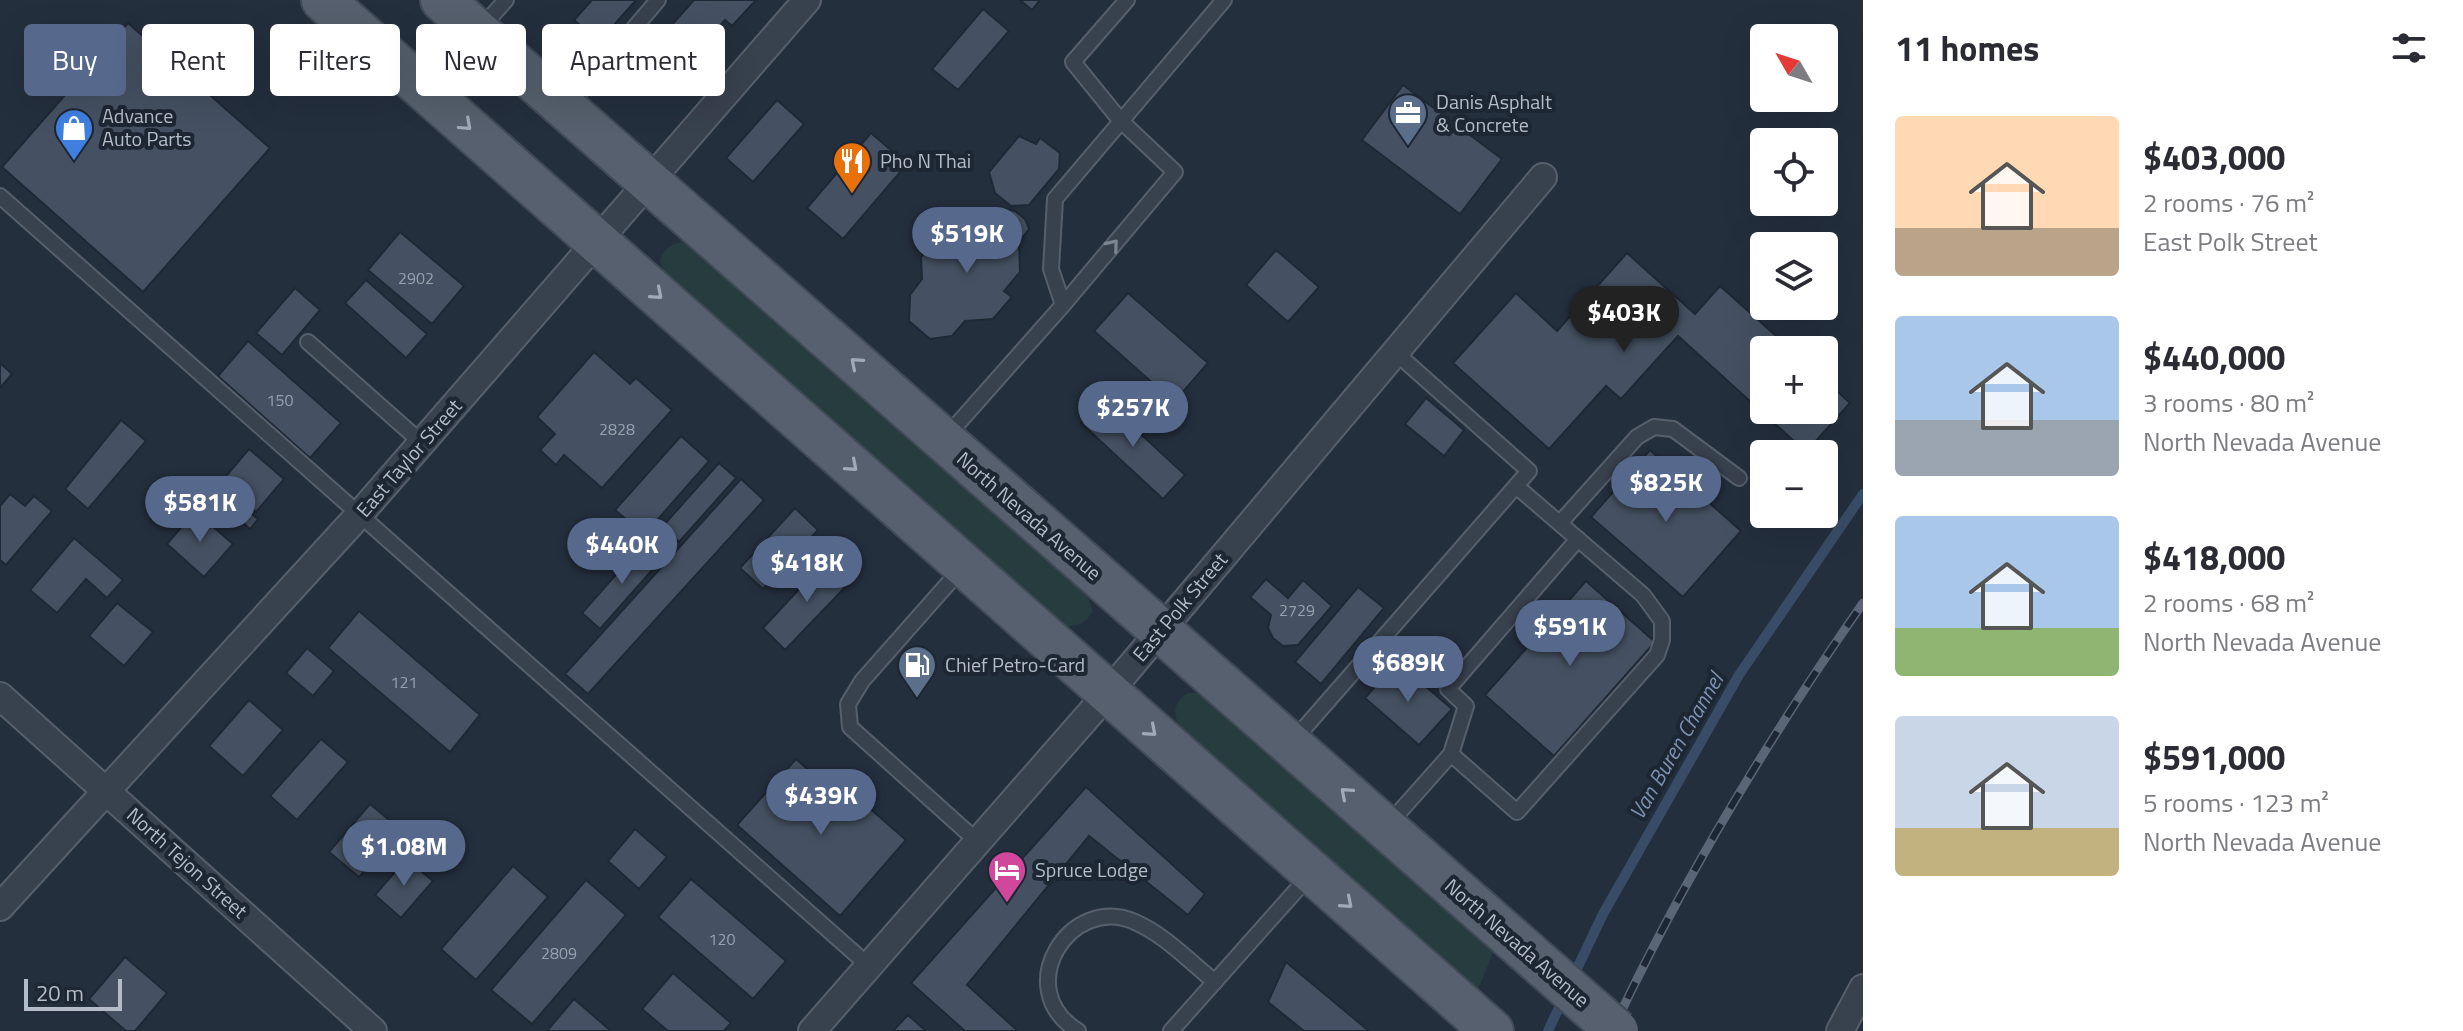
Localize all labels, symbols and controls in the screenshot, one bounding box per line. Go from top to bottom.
text: 11 homes [1895,22,2039,74]
chip: Buy [24,24,126,96]
chip: Rent [142,24,254,96]
chip: Filters [270,24,400,96]
chip: New [416,24,526,96]
chip: Apartment [542,24,725,96]
north arrow [1750,24,1838,112]
map controls [1750,24,1838,528]
icon: filters [2387,26,2431,70]
place label: Danis Asphalt & Concrete [1436,86,1552,140]
office icon: Danis Asphalt & Concrete [1387,92,1429,147]
place label: Advance Auto Parts [102,100,192,154]
shop icon: Advance Auto Parts [53,107,95,162]
one-way arrow [457,116,472,130]
button: locate [1750,128,1838,216]
text: $403,000 [2143,131,2285,183]
restaurant icon: Pho N Thai [831,140,873,195]
place label: Pho N Thai [880,145,971,176]
icon: home [1959,148,2055,244]
text: 2 rooms · 76 m² [2143,183,2314,222]
pin: $519K [911,207,1023,275]
text: $519K [930,213,1004,252]
text: East Polk Street [2143,222,2318,261]
button: layers [1750,232,1838,320]
one-way arrow [1103,240,1118,255]
house number: 2902 [398,266,434,290]
one-way arrow [647,284,662,299]
pin: $403K [1568,286,1680,354]
text: $403K [1587,292,1661,331]
text: $440,000 [2143,331,2285,383]
button: + [1750,336,1838,424]
icon: home [1959,348,2055,444]
one-way arrow [851,358,866,373]
pin: $257K [1077,381,1189,449]
text: 3 rooms · 80 m² [2143,383,2314,422]
text: $257K [1096,387,1170,426]
house number: 150 [267,388,293,412]
street label: East Taylor Street [348,392,469,524]
house number: 2828 [599,417,635,441]
text: North Nevada Avenue [2143,422,2382,461]
button: − [1750,440,1838,528]
street label: North Nevada Avenue [950,444,1109,588]
one-way arrow [842,456,857,471]
pin: $825K [1610,456,1722,524]
text: $825K [1629,462,1703,501]
pin: $581K [144,476,256,544]
text: $581K [163,482,237,521]
pin: $440K [566,518,678,586]
text: $440K [585,524,659,563]
text: $418,000 [2143,531,2285,583]
pin: $418K [751,536,863,604]
text: $418K [770,542,844,581]
street label: East Polk Street [1125,545,1235,668]
icon: home [1959,548,2055,644]
text: 2 rooms · 68 m² [2143,583,2314,622]
house number: 2729 [1279,598,1315,622]
pin: $591K [1514,600,1626,668]
text: $591K [1533,606,1607,645]
text: North Nevada Avenue [2143,622,2382,661]
pin: $689K [1352,636,1464,704]
text: $689K [1371,642,1445,681]
fuel station icon: Chief Petro-Card [896,644,938,699]
place label: Chief Petro-Card [945,649,1085,680]
water label: Van Buren Channel [1620,664,1733,826]
house number: 121 [391,670,417,694]
one-way arrow [1142,722,1157,736]
text: $591,000 [2143,731,2285,783]
icon: home [1959,748,2055,844]
pin: $439K [765,769,877,837]
text: $439K [784,775,858,814]
text: 5 rooms · 123 m² [2143,783,2329,822]
one-way arrow [1341,789,1356,803]
street label: North Tejon Street [120,800,255,926]
pin: $1.08M [339,820,469,888]
text: North Nevada Avenue [2143,822,2382,861]
text: $1.08M [360,826,448,865]
hotel icon: Spruce Lodge [986,849,1028,904]
place label: Spruce Lodge [1035,854,1148,885]
street label: North Nevada Avenue [1438,871,1597,1015]
one-way arrow [1337,893,1352,908]
house number: 120 [709,927,735,951]
house number: 2809 [541,941,577,965]
scale bar [24,975,122,1011]
text: 20 m [36,976,84,1010]

